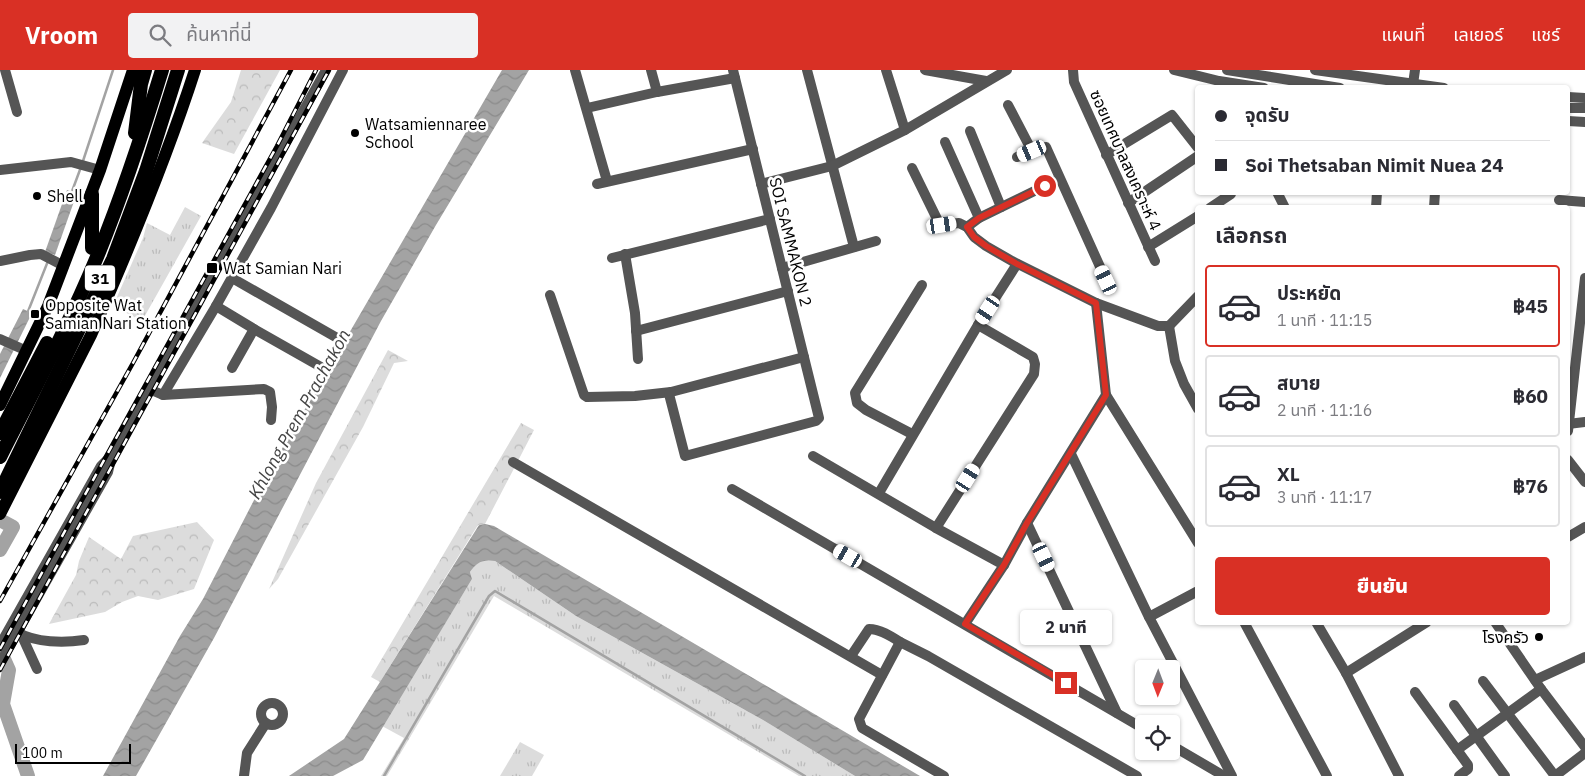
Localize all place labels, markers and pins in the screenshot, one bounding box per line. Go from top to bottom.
place label: Watsamiennaree School [365,114,487,152]
marker: Watsamiennaree School [349,127,361,139]
place label: Shell [47,186,83,206]
marker: Shell [31,190,43,202]
place label: Wat Samian Nari [223,258,342,278]
marker: Wat Samian Nari [205,261,219,275]
place label: Opposite Wat Samian Nari Station [45,295,187,333]
marker: Opposite Wat Samian Nari Station [29,308,41,320]
place label: โรงครัว [1482,627,1529,647]
marker: โรงครัว [1533,631,1545,643]

